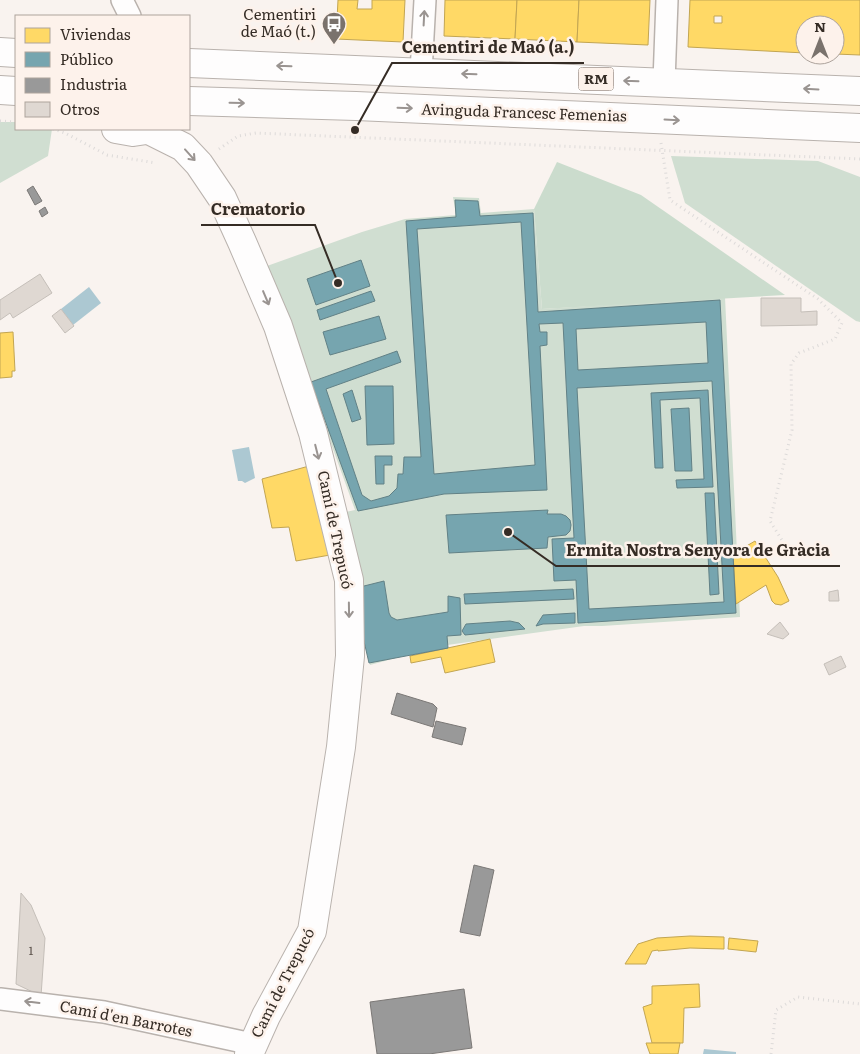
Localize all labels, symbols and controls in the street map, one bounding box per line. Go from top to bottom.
place label: Cementiri de Maó (t.) [241,2,316,42]
bus stop icon: Cementiri de Maó (t.) [321,11,347,45]
one-way arrow [419,11,429,27]
legend [15,15,190,130]
north arrow [795,15,845,65]
text: N [814,16,826,36]
text: Viviendas [60,22,131,45]
callout: Cementiri de Maó (a.) [392,32,584,63]
text: Cementiri de Maó (a.) [402,34,574,58]
text: Público [60,47,114,70]
one-way arrow [276,62,292,71]
road number: RM [578,68,614,90]
one-way arrow [461,69,477,78]
text: Industria [60,72,128,95]
one-way arrow [624,76,640,85]
one-way arrow [804,84,820,93]
street label: Avinguda Francesc Femenias [421,96,627,127]
text: Otros [60,97,100,120]
one-way arrow [229,98,245,107]
one-way arrow [396,104,412,113]
one-way arrow [664,115,680,124]
one-way arrow [185,148,196,161]
callout: Crematorio [201,194,315,225]
text: Crematorio [211,196,305,220]
one-way arrow [262,290,272,305]
one-way arrow [313,443,323,459]
street label: Camí de Trepucó [313,468,360,591]
callout: Ermita Nostra Senyora de Gràcia [556,535,840,566]
text: Ermita Nostra Senyora de Gràcia [566,537,831,561]
one-way arrow [345,602,354,618]
street label: Camí de Trepucó [244,923,319,1041]
house number: 1 [29,941,34,959]
street label: Camí d'en Barrotes [58,993,195,1042]
one-way arrow [25,997,41,1007]

